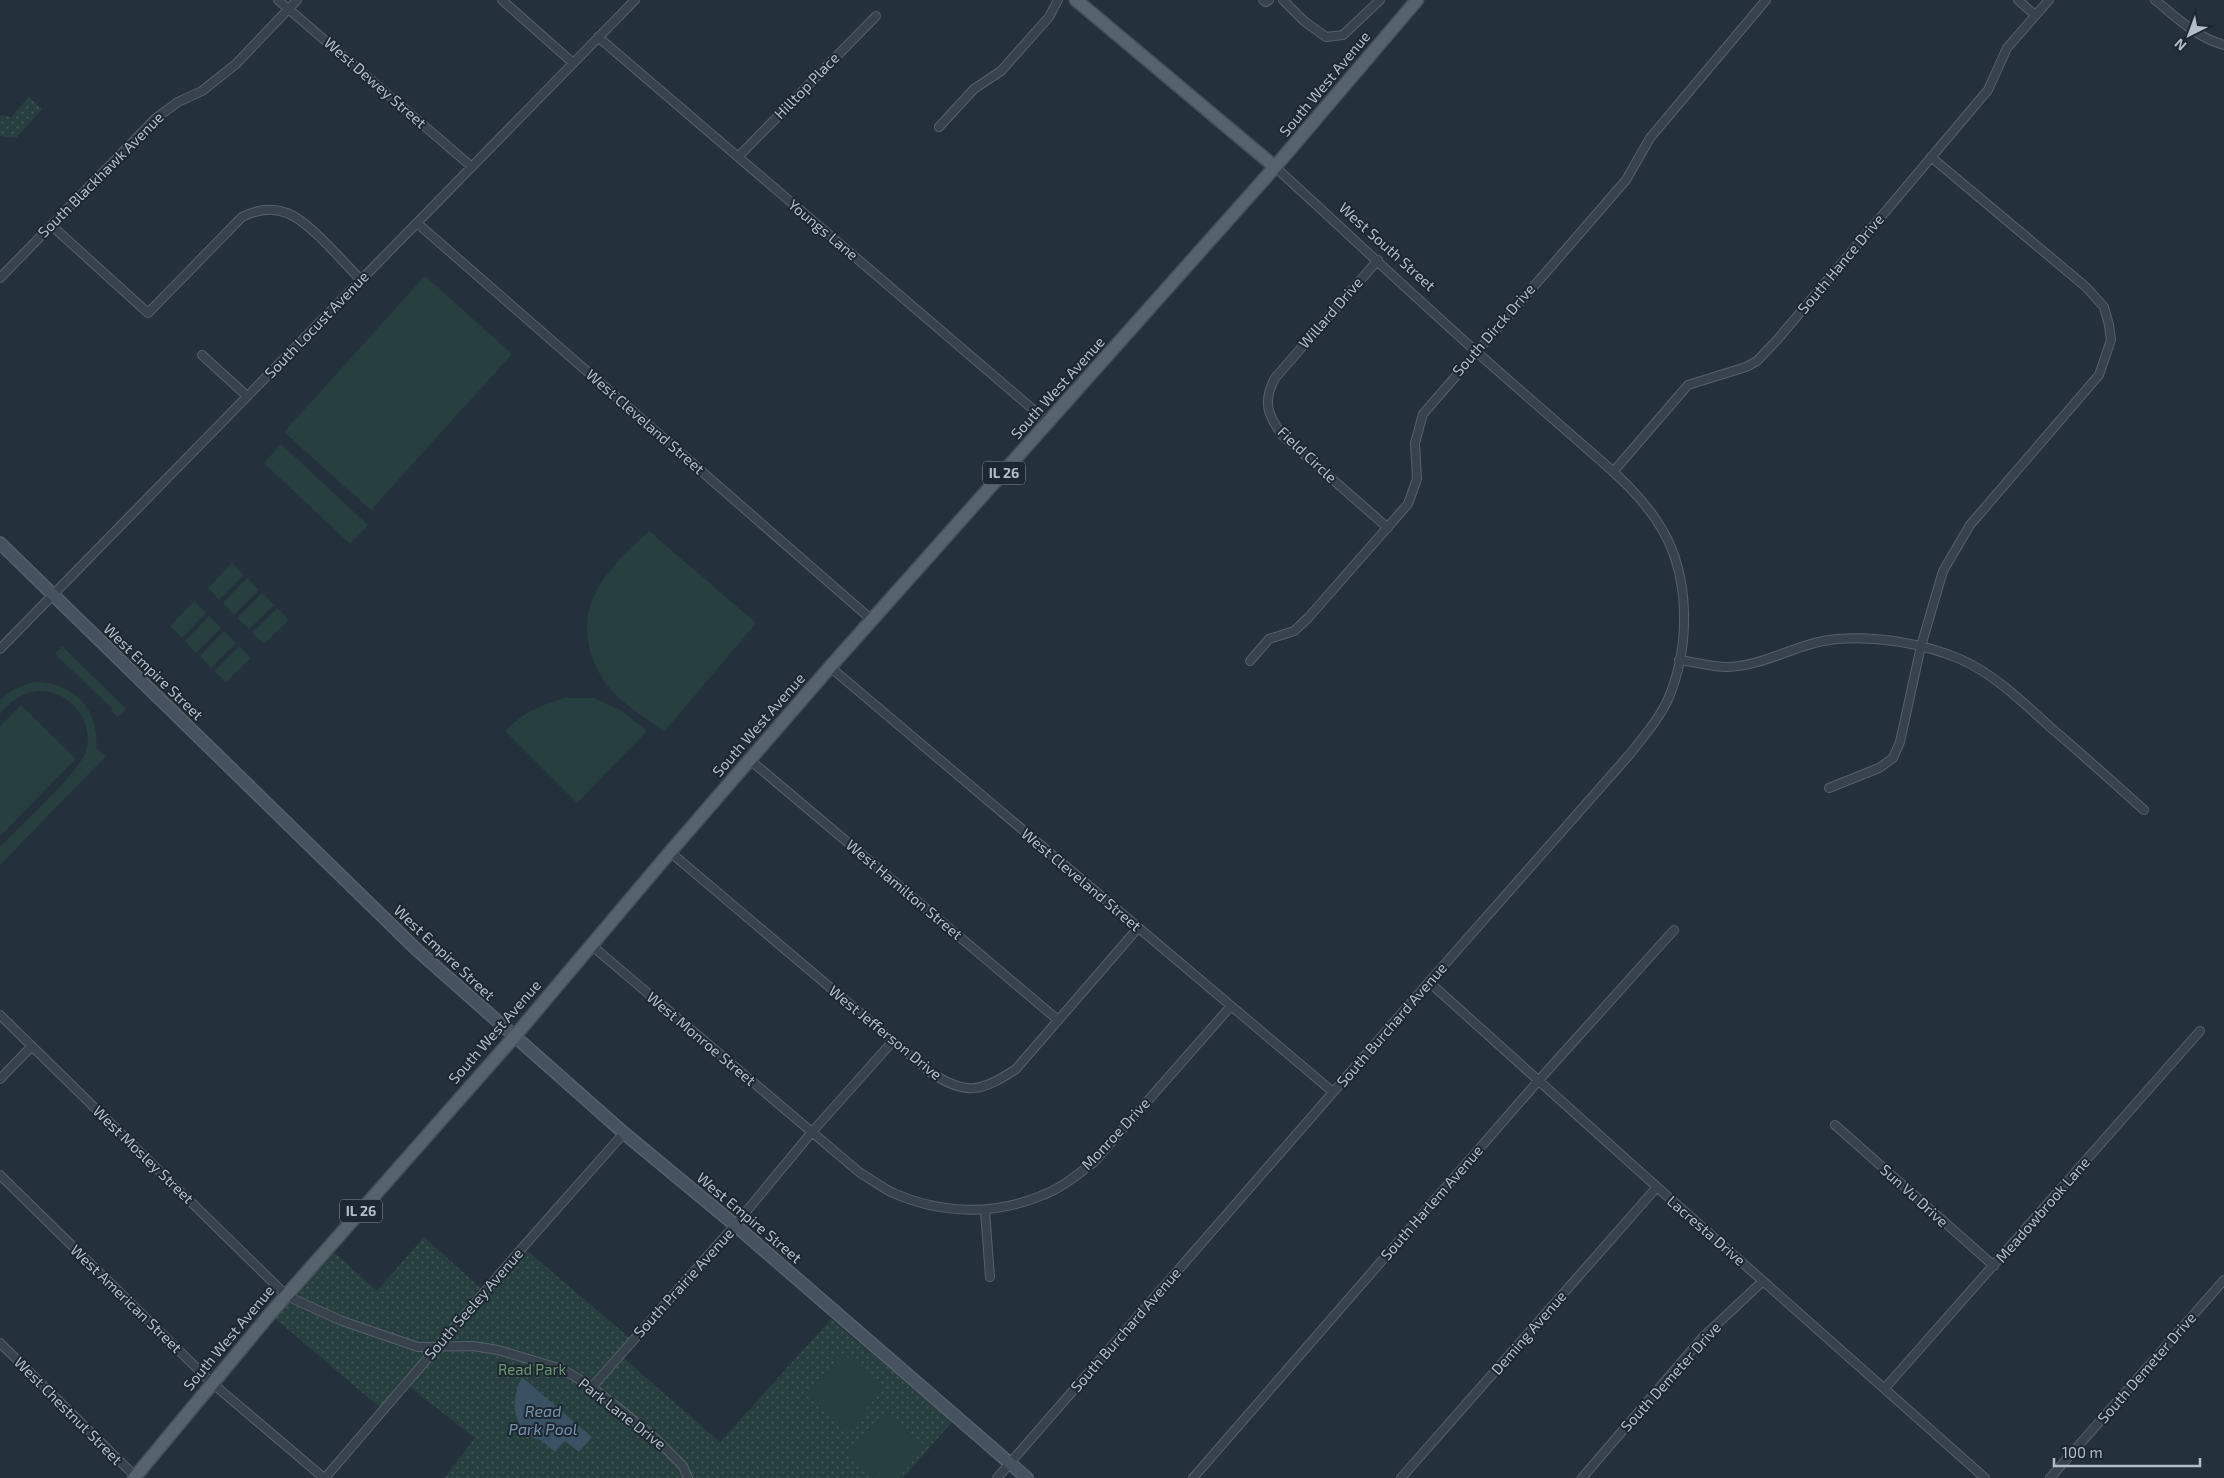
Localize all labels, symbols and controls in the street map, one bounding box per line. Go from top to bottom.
north arrow [2164,10,2214,60]
street label: South West Avenue [1275,27,1373,140]
street label: West Dewey Street [321,33,431,132]
text: N [2171,35,2189,55]
street label: Hilltop Place [770,48,843,122]
street label: South Blackhawk Avenue [34,108,167,241]
street label: Youngs Lane [785,195,862,264]
street label: West South Street [1336,198,1440,294]
street label: South Hance Drive [1793,210,1887,317]
street label: South Locust Avenue [261,267,372,382]
street label: Willard Drive [1294,273,1366,352]
street label: South Dirck Drive [1448,279,1538,379]
street label: South West Avenue [1007,332,1108,442]
street label: West Cleveland Street [583,365,709,478]
street label: Field Circle [1274,422,1341,486]
road number: IL 26 [983,462,1025,484]
street label: West Empire Street [100,619,207,724]
street label: South West Avenue [708,669,808,780]
street label: West Cleveland Street [1018,824,1145,935]
street label: West Hamilton Street [843,835,967,943]
street label: West Empire Street [390,901,499,1004]
street label: South Burchard Avenue [1332,958,1450,1090]
street label: South West Avenue [444,976,544,1087]
street label: West Jefferson Drive [826,981,946,1083]
street label: West Monroe Street [644,987,760,1089]
street label: Monroe Drive [1077,1094,1153,1173]
street label: West Mosley Street [90,1102,198,1207]
street label: South Harlem Avenue [1376,1141,1486,1264]
street label: Meadowbrook Lane [1992,1153,2093,1266]
street label: Sun Vu Drive [1877,1160,1952,1230]
street label: West Empire Street [693,1168,806,1267]
street label: Lacresta Drive [1664,1191,1749,1269]
road number: IL 26 [340,1200,382,1222]
street label: South Prairie Avenue [629,1224,737,1341]
street label: West American Street [67,1240,186,1356]
street label: South Seeley Avenue [420,1244,526,1362]
street label: South Burchard Avenue [1066,1263,1184,1395]
street label: South West Avenue [179,1281,277,1394]
street label: Deming Avenue [1487,1287,1570,1378]
street label: South Demeter Drive [2093,1308,2199,1426]
street label: South Demeter Drive [1616,1318,1724,1435]
street label: West Chestnut Street [11,1353,127,1468]
park label: Read Park [498,1360,566,1378]
street label: Park Lane Drive [575,1374,670,1453]
water label: Read Park Pool [509,1401,577,1438]
scale bar [2054,1436,2200,1468]
text: 100 m [2062,1443,2103,1461]

